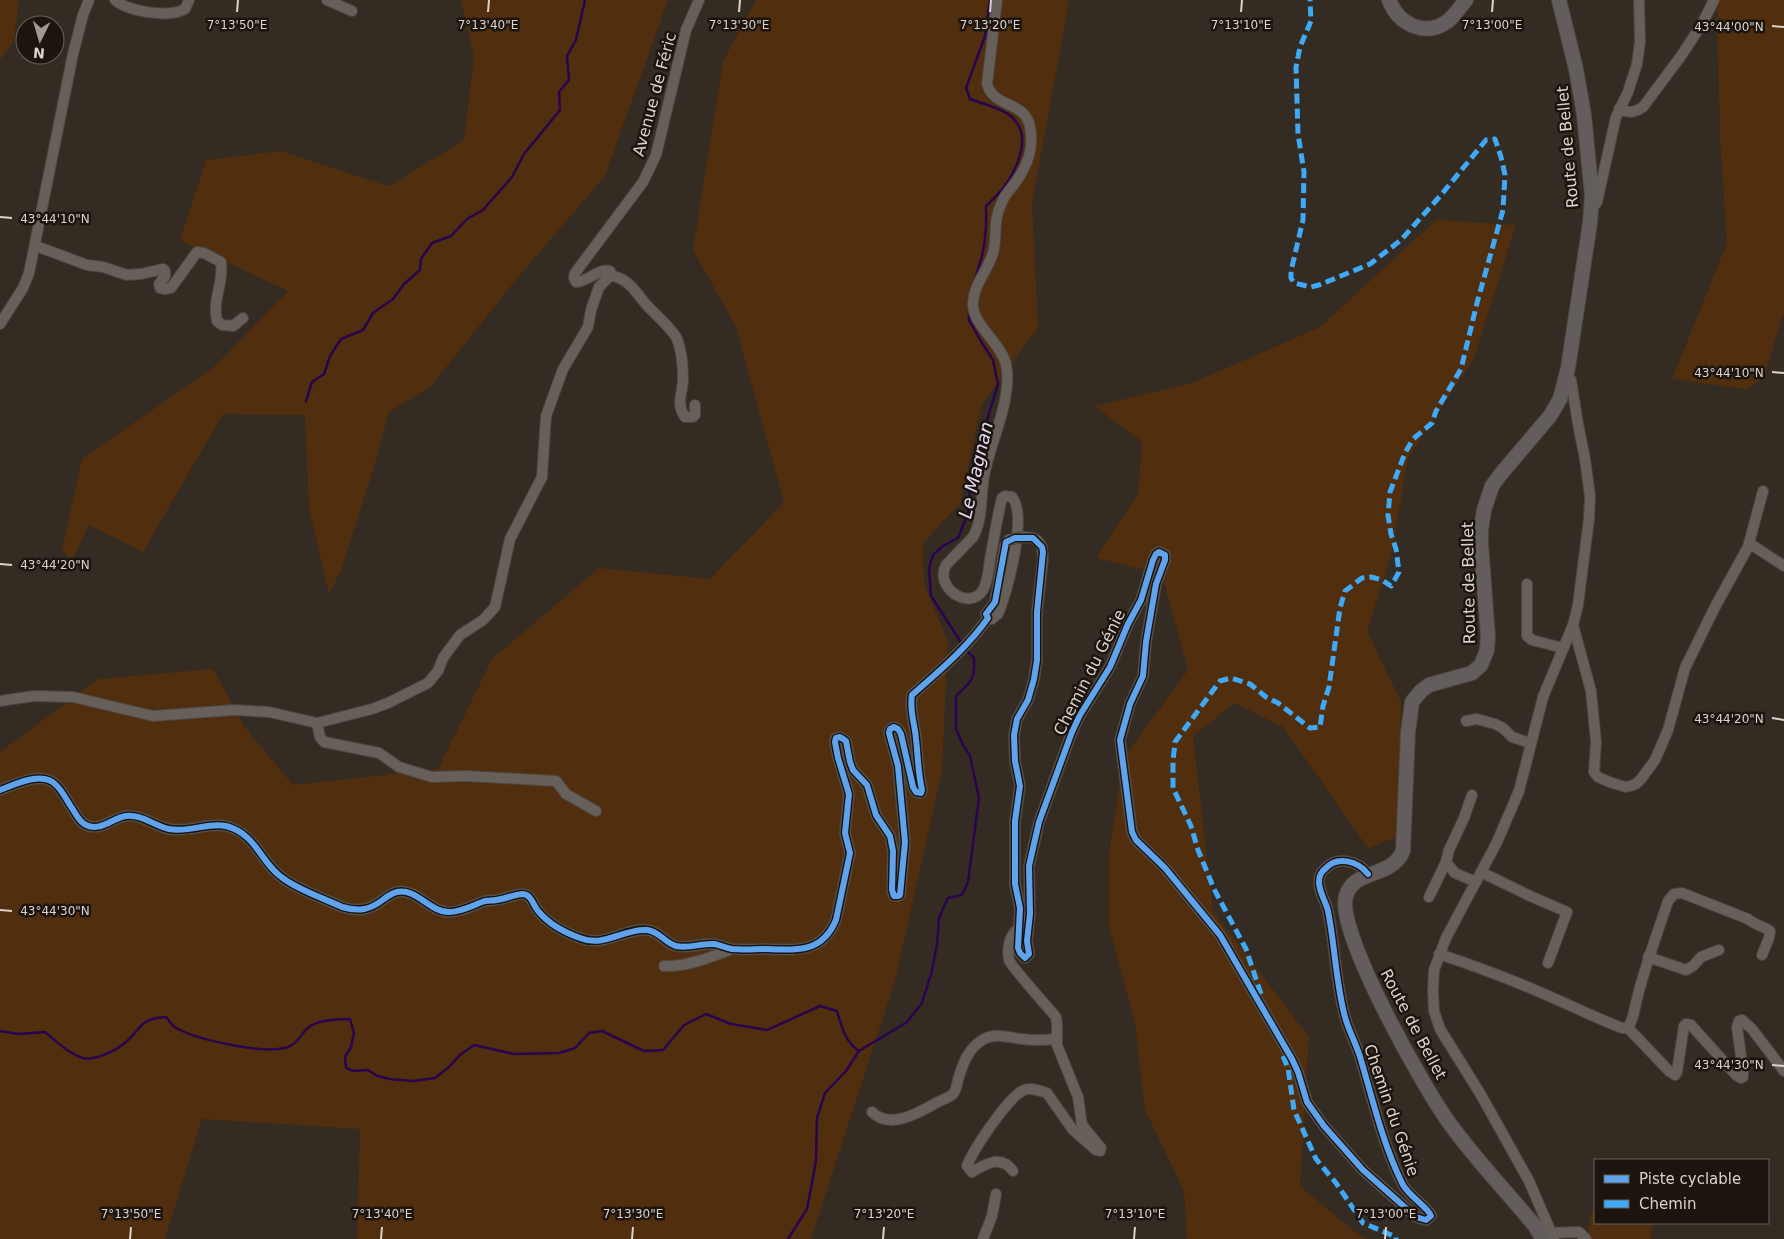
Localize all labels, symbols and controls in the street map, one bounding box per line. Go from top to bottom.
north arrow [15,15,65,65]
text: 7°13'50"E [207,18,267,32]
text: 7°13'40"E [458,18,518,32]
text: 7°13'30"E [709,18,769,32]
text: 7°13'20"E [960,18,1020,32]
text: 7°13'10"E [1211,18,1271,32]
text: 7°13'00"E [1462,18,1522,32]
text: 43°44'00"N [1694,20,1764,34]
street label: Avenue de Féric [629,30,680,158]
text: N [32,44,45,61]
street label: Route de Bellet [1553,85,1582,209]
text: 43°44'10"N [20,212,90,226]
text: 43°44'10"N [1694,366,1764,380]
water label: Le Magnan [954,419,997,520]
street label: Route de Bellet [1458,522,1479,644]
text: 43°44'20"N [20,558,90,572]
street label: Chemin du Génie [1050,606,1129,738]
text: 43°44'20"N [1694,712,1764,726]
text: 43°44'30"N [20,904,90,918]
street label: Route de Bellet [1376,966,1451,1083]
street label: Chemin du Génie [1360,1042,1423,1179]
text: 43°44'30"N [1694,1058,1764,1072]
legend [1594,1159,1769,1224]
text: Piste cyclable [1639,1170,1741,1188]
text: Chemin [1639,1195,1697,1213]
text: 7°13'50"E [101,1207,161,1221]
text: 7°13'40"E [352,1207,412,1221]
text: 7°13'30"E [603,1207,663,1221]
text: 7°13'20"E [854,1207,914,1221]
text: 7°13'10"E [1105,1207,1165,1221]
text: 7°13'00"E [1356,1207,1416,1221]

